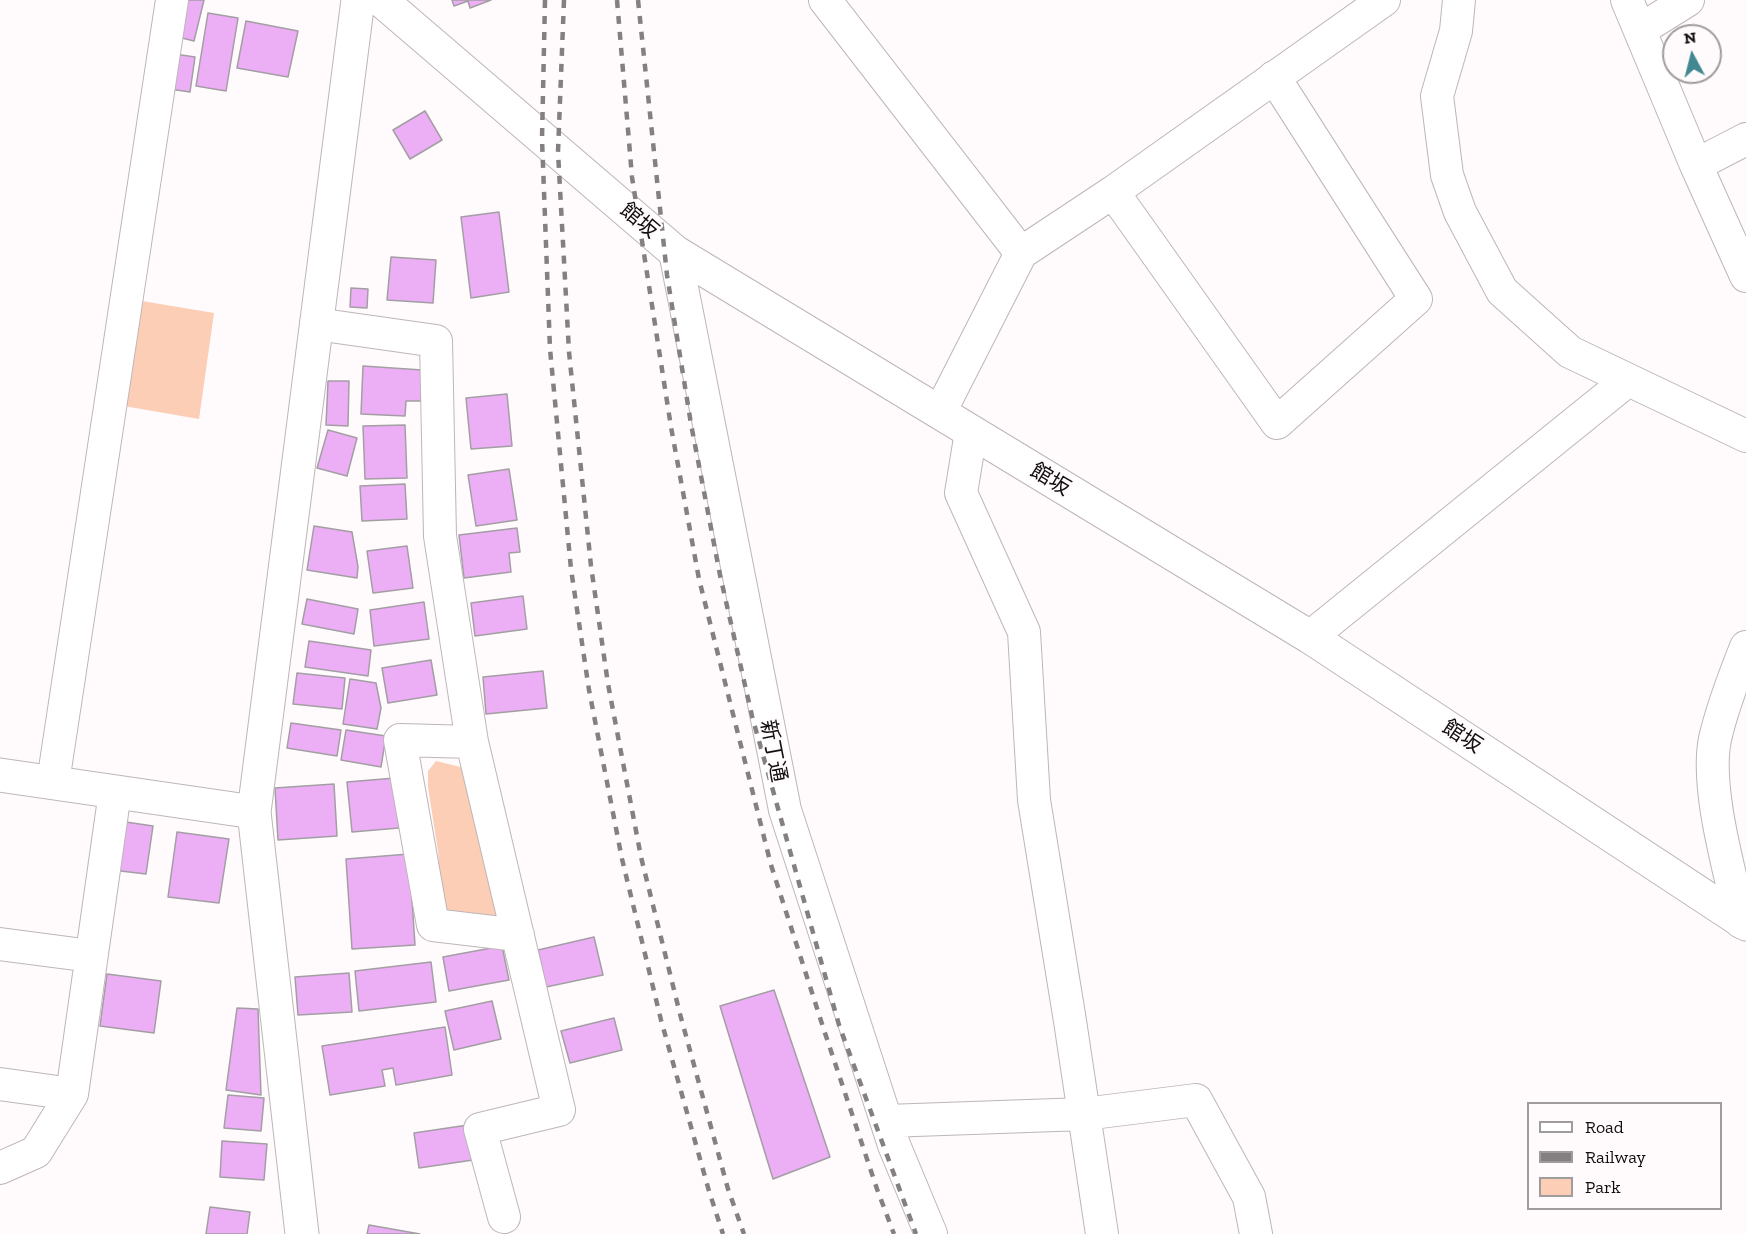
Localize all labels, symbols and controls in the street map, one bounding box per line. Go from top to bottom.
north arrow [1662,24,1722,84]
text: N [1683,27,1697,48]
street label: 館坂 [615,198,663,244]
street label: 館坂 [1026,458,1074,502]
street label: 館坂 [1438,715,1486,759]
street label: 新丁通 [755,718,791,784]
legend [1527,1102,1722,1210]
text: Road [1585,1116,1624,1138]
text: Railway [1585,1146,1646,1168]
text: Park [1585,1176,1621,1198]

